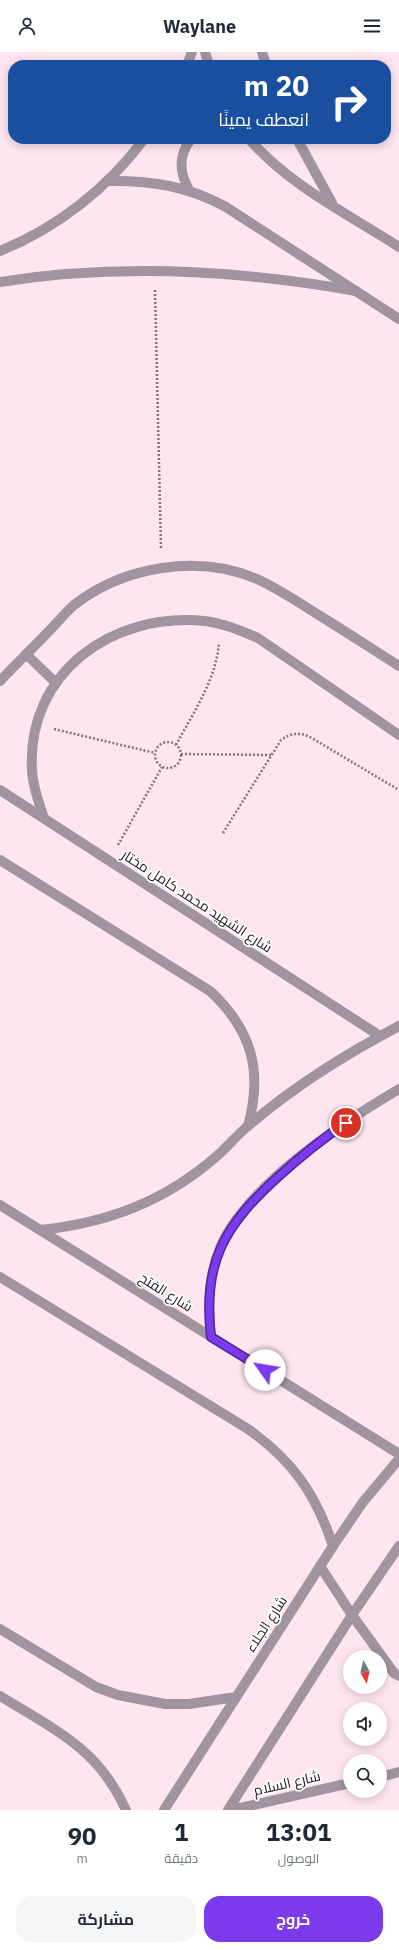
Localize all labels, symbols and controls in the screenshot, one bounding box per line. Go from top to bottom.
icon: person [16,15,38,37]
text: Waylane [163,15,236,38]
icon: menu [361,15,383,37]
text: 20 m [244,67,309,104]
icon: right [323,76,375,128]
text: انعطف يمينًا [218,108,309,131]
street label: شارع الشهيد محمد كامل مختار [117,845,276,957]
pin [329,1106,363,1140]
icon: arrive [335,1112,357,1134]
street label: شارع الفتح [136,1268,196,1316]
position arrow [244,1349,286,1391]
street label: شارع الجلاء [241,1592,291,1656]
north arrow [343,1650,387,1694]
map controls [343,1650,387,1798]
button: sound [343,1702,387,1746]
button: search [343,1754,387,1798]
street label: شارع السلام [252,1767,322,1800]
text: 1 [174,1816,188,1848]
text: 13:01 [266,1816,331,1848]
text: 90 [68,1820,97,1852]
text: m [76,1850,88,1867]
text: دقيقة [164,1850,198,1867]
text: الوصول [278,1850,319,1867]
button: مشاركة [16,1896,196,1942]
button: خروج [204,1896,383,1942]

